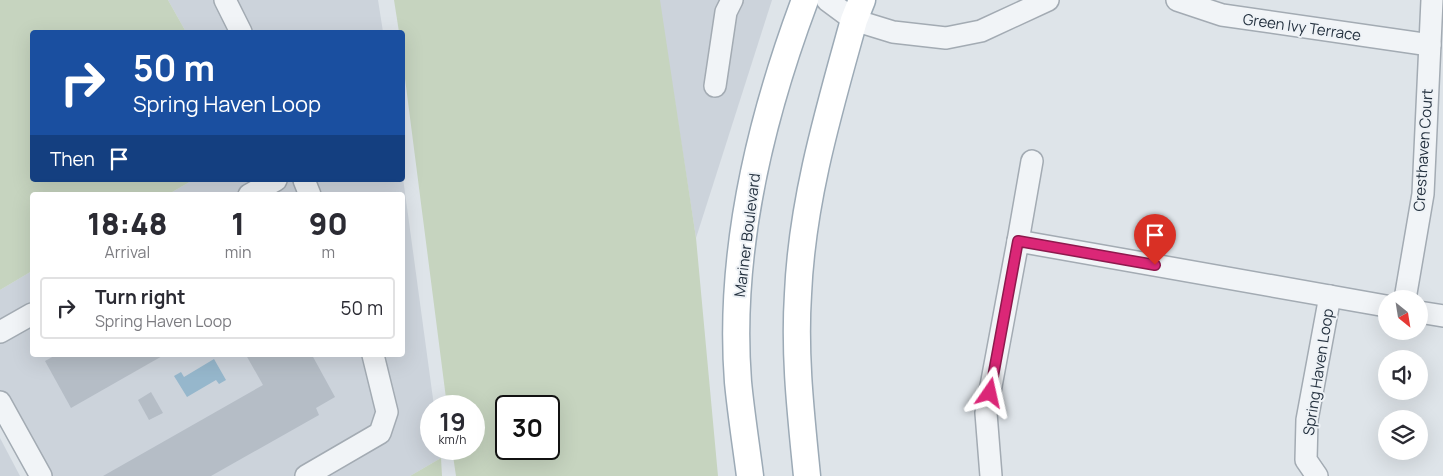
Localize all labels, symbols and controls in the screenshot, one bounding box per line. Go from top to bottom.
street label: Green Ivy Terrace [1242,8,1363,46]
text: 50 m [133,44,215,92]
icon: right [50,50,115,115]
street label: Cresthaven Court [1408,88,1438,212]
text: Spring Haven Loop [133,89,321,119]
icon: arrive [105,145,133,173]
text: Then [50,146,95,172]
street label: Mariner Boulevard [729,172,765,298]
text: 18:48 [87,203,167,244]
text: 1 [231,203,245,244]
text: 90 [309,203,348,244]
pin [1134,214,1176,265]
icon: arrive [1141,221,1169,249]
text: Arrival [105,241,150,263]
text: min [225,241,252,263]
text: m [321,241,335,263]
text: Turn right [95,284,185,310]
north arrow [1378,290,1428,340]
map controls [1378,290,1428,460]
icon: right [52,294,80,322]
text: 50 m [341,295,383,321]
street label: Spring Haven Loop [1298,307,1338,437]
text: Spring Haven Loop [95,310,232,332]
button: sound [1378,350,1428,400]
position arrow [963,366,1015,418]
speed limit sign: 30 [495,395,560,460]
text: 19 [439,404,466,439]
button: layers [1378,410,1428,460]
text: km/h [439,431,466,448]

